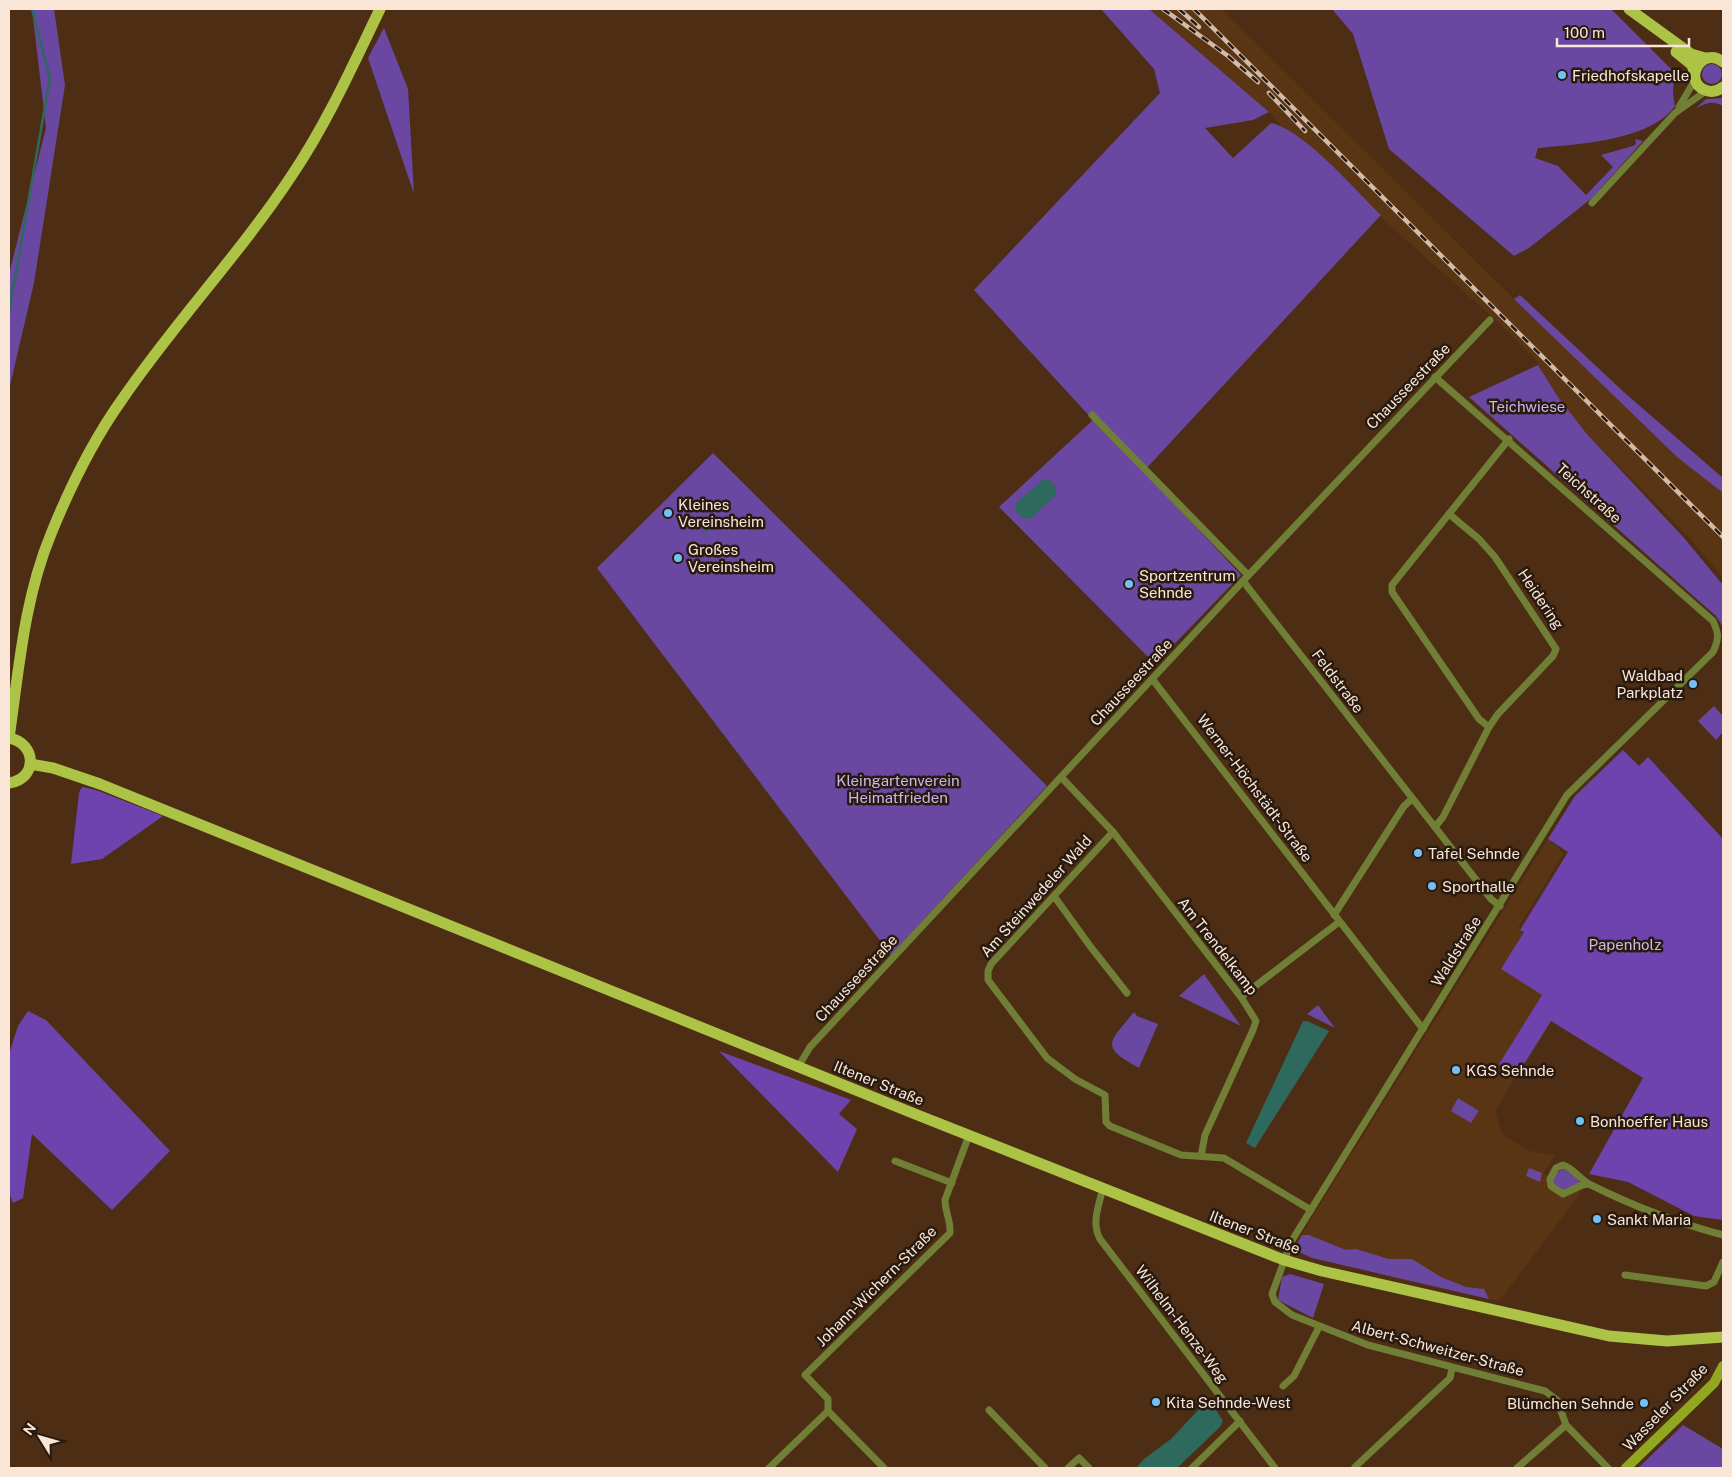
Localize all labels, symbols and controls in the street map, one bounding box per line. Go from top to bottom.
scale bar [1557,15,1690,47]
text: 100 m [1564,24,1605,41]
place label: Friedhofskapelle [1572,67,1689,84]
marker: Friedhofskapelle [1556,69,1568,81]
street label: Chausseestraße [1363,340,1453,432]
park label: Teichwiese [1489,398,1565,415]
street label: Teichstraße [1553,460,1625,526]
place label: Kleines Vereinsheim [678,496,764,530]
marker: Kleines Vereinsheim [662,507,674,519]
place label: Großes Vereinsheim [688,541,774,575]
marker: Großes Vereinsheim [672,552,684,564]
street label: Heidering [1515,566,1567,632]
place label: Sportzentrum Sehnde [1139,567,1235,601]
marker: Sportzentrum Sehnde [1123,578,1135,590]
street label: Chausseestraße [1086,635,1176,729]
street label: Feldstraße [1309,646,1367,716]
place label: Waldbad Parkplatz [1617,667,1683,701]
marker: Waldbad Parkplatz [1687,678,1699,690]
street label: Werner-Höchstädt-Straße [1194,711,1316,865]
park label: Kleingartenverein Heimatfrieden [836,772,960,806]
street label: Am Steinwedeler Wald [977,832,1095,960]
place label: Tafel Sehnde [1428,845,1520,862]
marker: Tafel Sehnde [1412,847,1424,859]
place label: Sporthalle [1442,878,1515,895]
marker: Sporthalle [1426,880,1438,892]
street label: Am Trendelkamp [1175,894,1261,998]
street label: Waldstraße [1428,913,1484,989]
street label: Chausseestraße [811,931,901,1025]
park label: Papenholz [1589,936,1661,953]
street label: Iltener Straße [831,1057,927,1109]
place label: KGS Sehnde [1466,1062,1554,1079]
marker: KGS Sehnde [1450,1064,1462,1076]
place label: Bonhoeffer Haus [1590,1113,1708,1130]
marker: Bonhoeffer Haus [1574,1115,1586,1127]
street label: Iltener Straße [1207,1207,1303,1257]
place label: Sankt Maria [1607,1211,1691,1228]
marker: Sankt Maria [1591,1213,1603,1225]
street label: Johann-Wichern-Straße [812,1222,940,1350]
street label: Wilhelm-Henze-Weg [1132,1262,1232,1386]
street label: Albert-Schweitzer-Straße [1350,1317,1526,1379]
street label: Wasseler Straße [1619,1360,1711,1454]
place label: Kita Sehnde-West [1166,1394,1291,1411]
place label: Blümchen Sehnde [1507,1395,1634,1412]
marker: Kita Sehnde-West [1150,1396,1162,1408]
marker: Blümchen Sehnde [1638,1397,1650,1409]
north arrow [15,1412,65,1462]
text: N [20,1420,39,1438]

